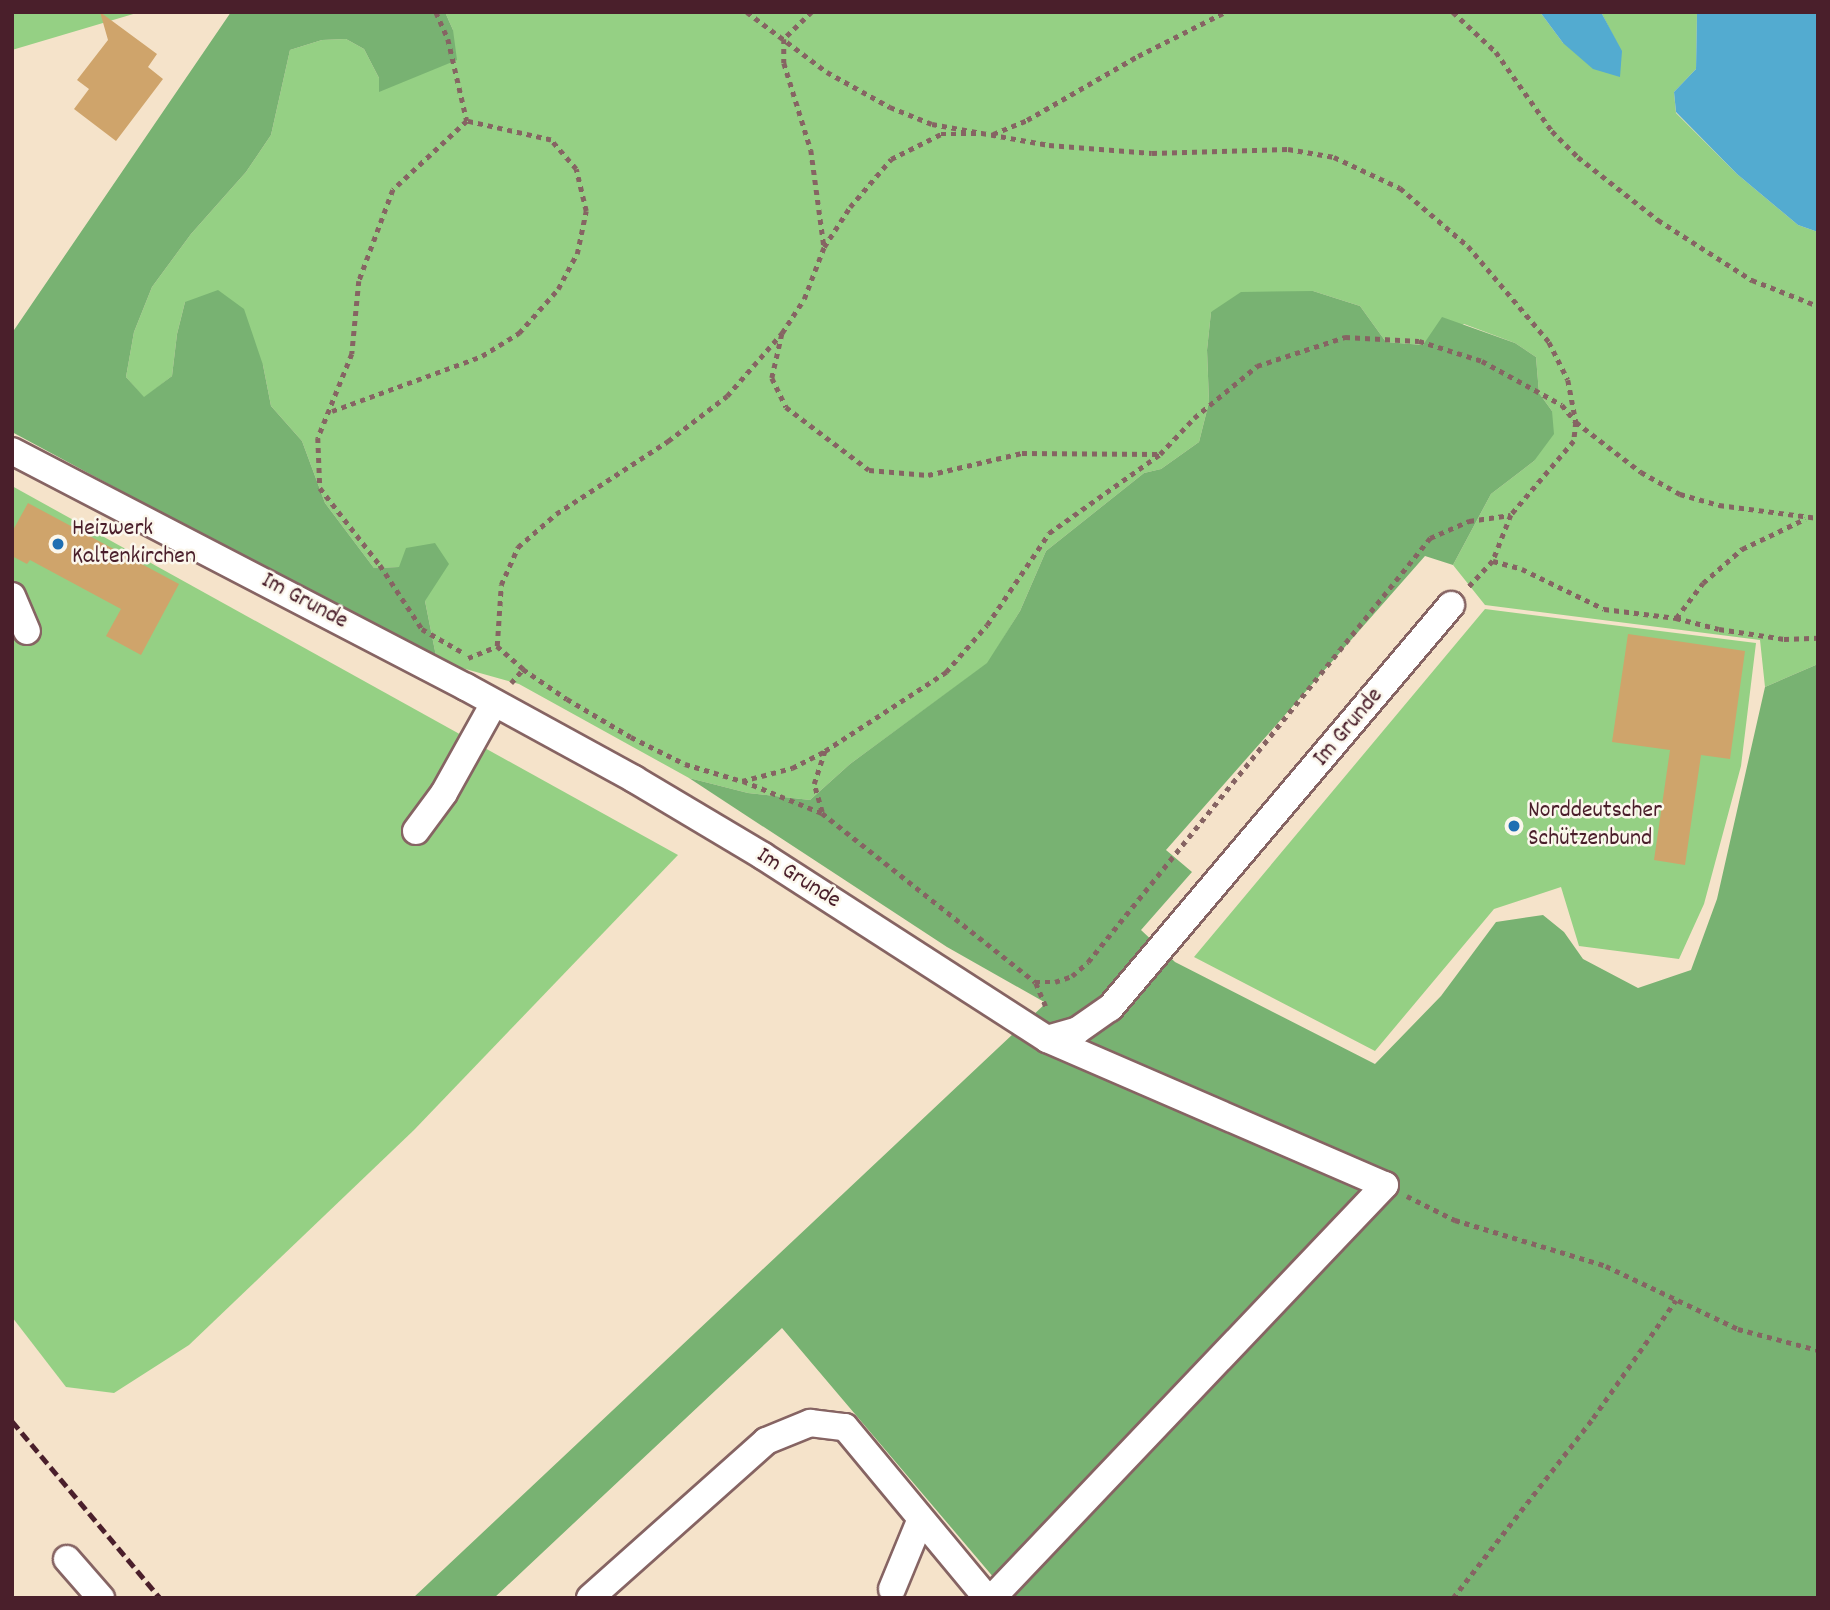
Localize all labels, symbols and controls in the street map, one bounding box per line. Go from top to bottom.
place label: Heizwerk Kaltenkirchen [72,516,196,572]
marker: Heizwerk Kaltenkirchen [50,536,66,552]
street label: Im Grunde [256,567,352,637]
street label: Im Grunde [1308,683,1390,773]
place label: Norddeutscher Schützenbund [1528,798,1662,854]
marker: Norddeutscher Schützenbund [1506,818,1522,834]
street label: Im Grunde [751,842,845,916]

